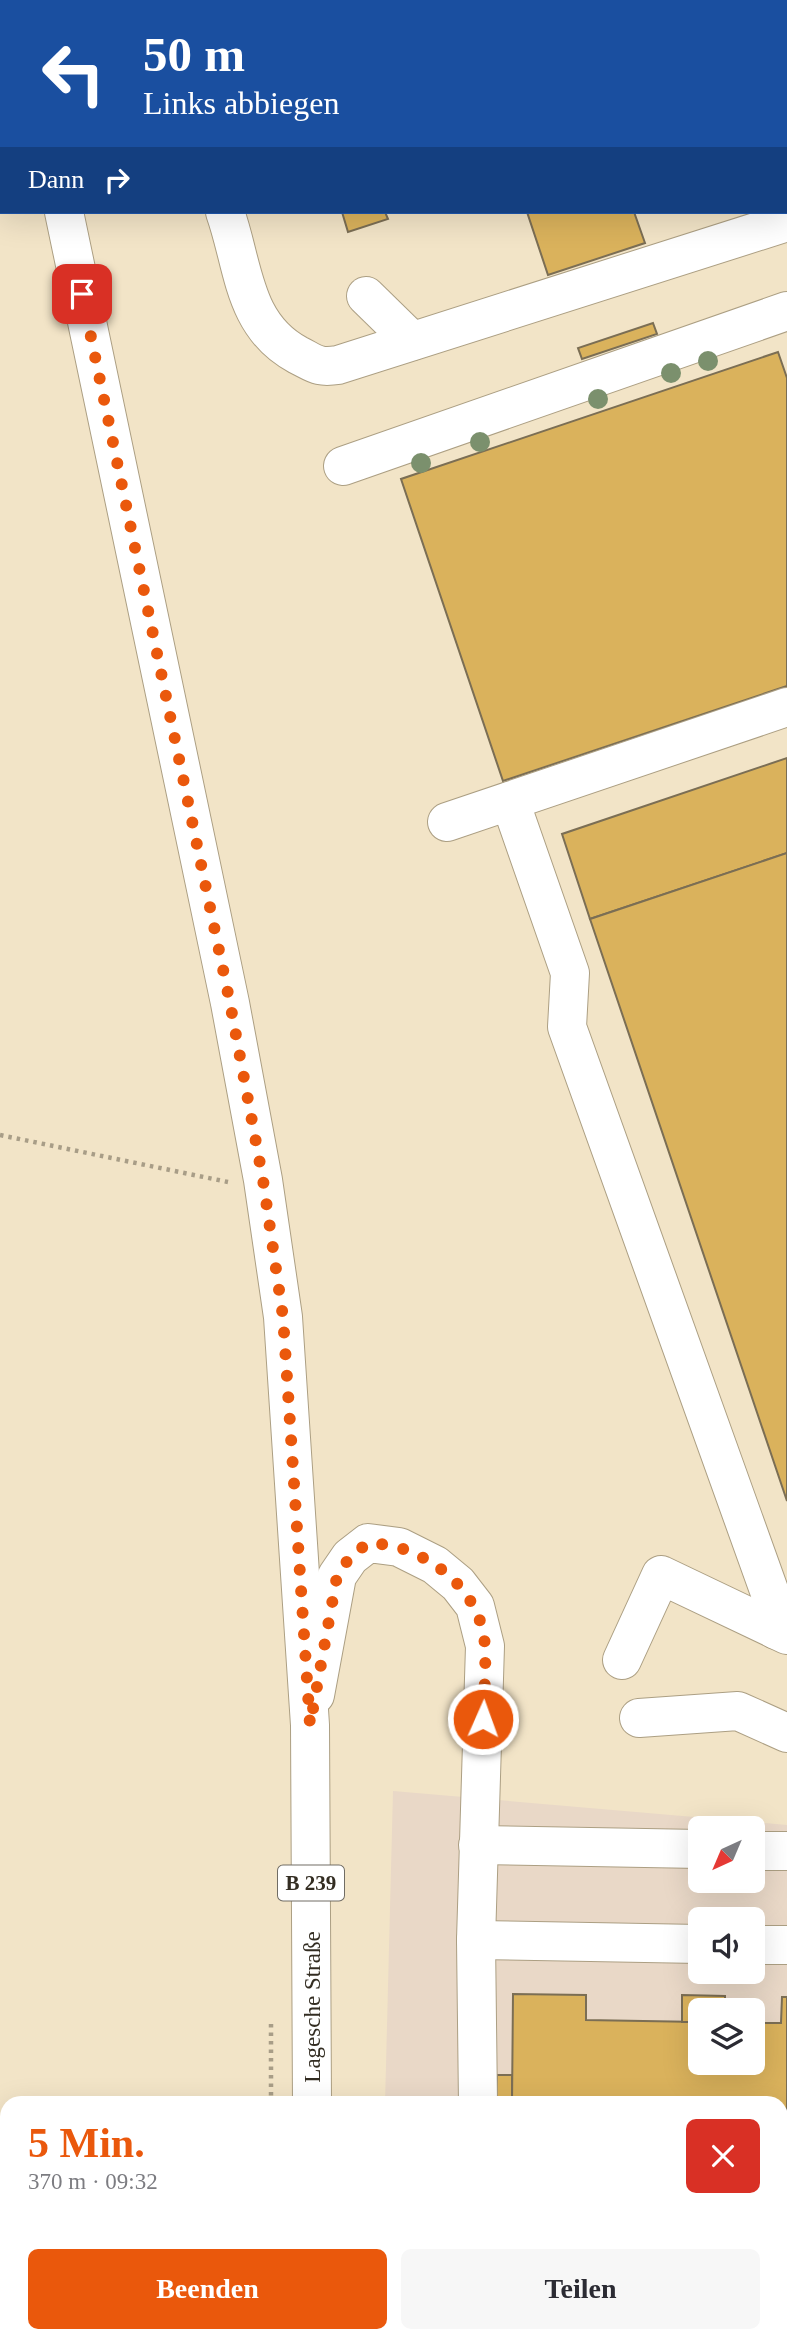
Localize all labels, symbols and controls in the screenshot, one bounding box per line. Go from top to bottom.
text: 50 m [143,27,245,82]
icon: left [28,28,119,119]
text: Links abbiegen [143,85,339,121]
icon: right [98,161,136,199]
text: Dann [28,165,84,194]
pin [52,264,112,324]
icon: arrive [63,275,101,313]
position arrow [446,1682,520,1756]
north arrow [688,1816,765,1894]
map controls [688,1816,765,2075]
road number: B 239 [278,1866,344,1900]
button: sound [688,1907,765,1984]
street label: Lagesche Straße [300,1931,325,2083]
button: layers [688,1998,765,2075]
button: close [686,2119,760,2193]
text: 5 Min. [28,2120,145,2166]
text: 370 m · 09:32 [28,2169,158,2194]
button: Beenden [28,2249,387,2329]
button: Teilen [401,2249,760,2329]

